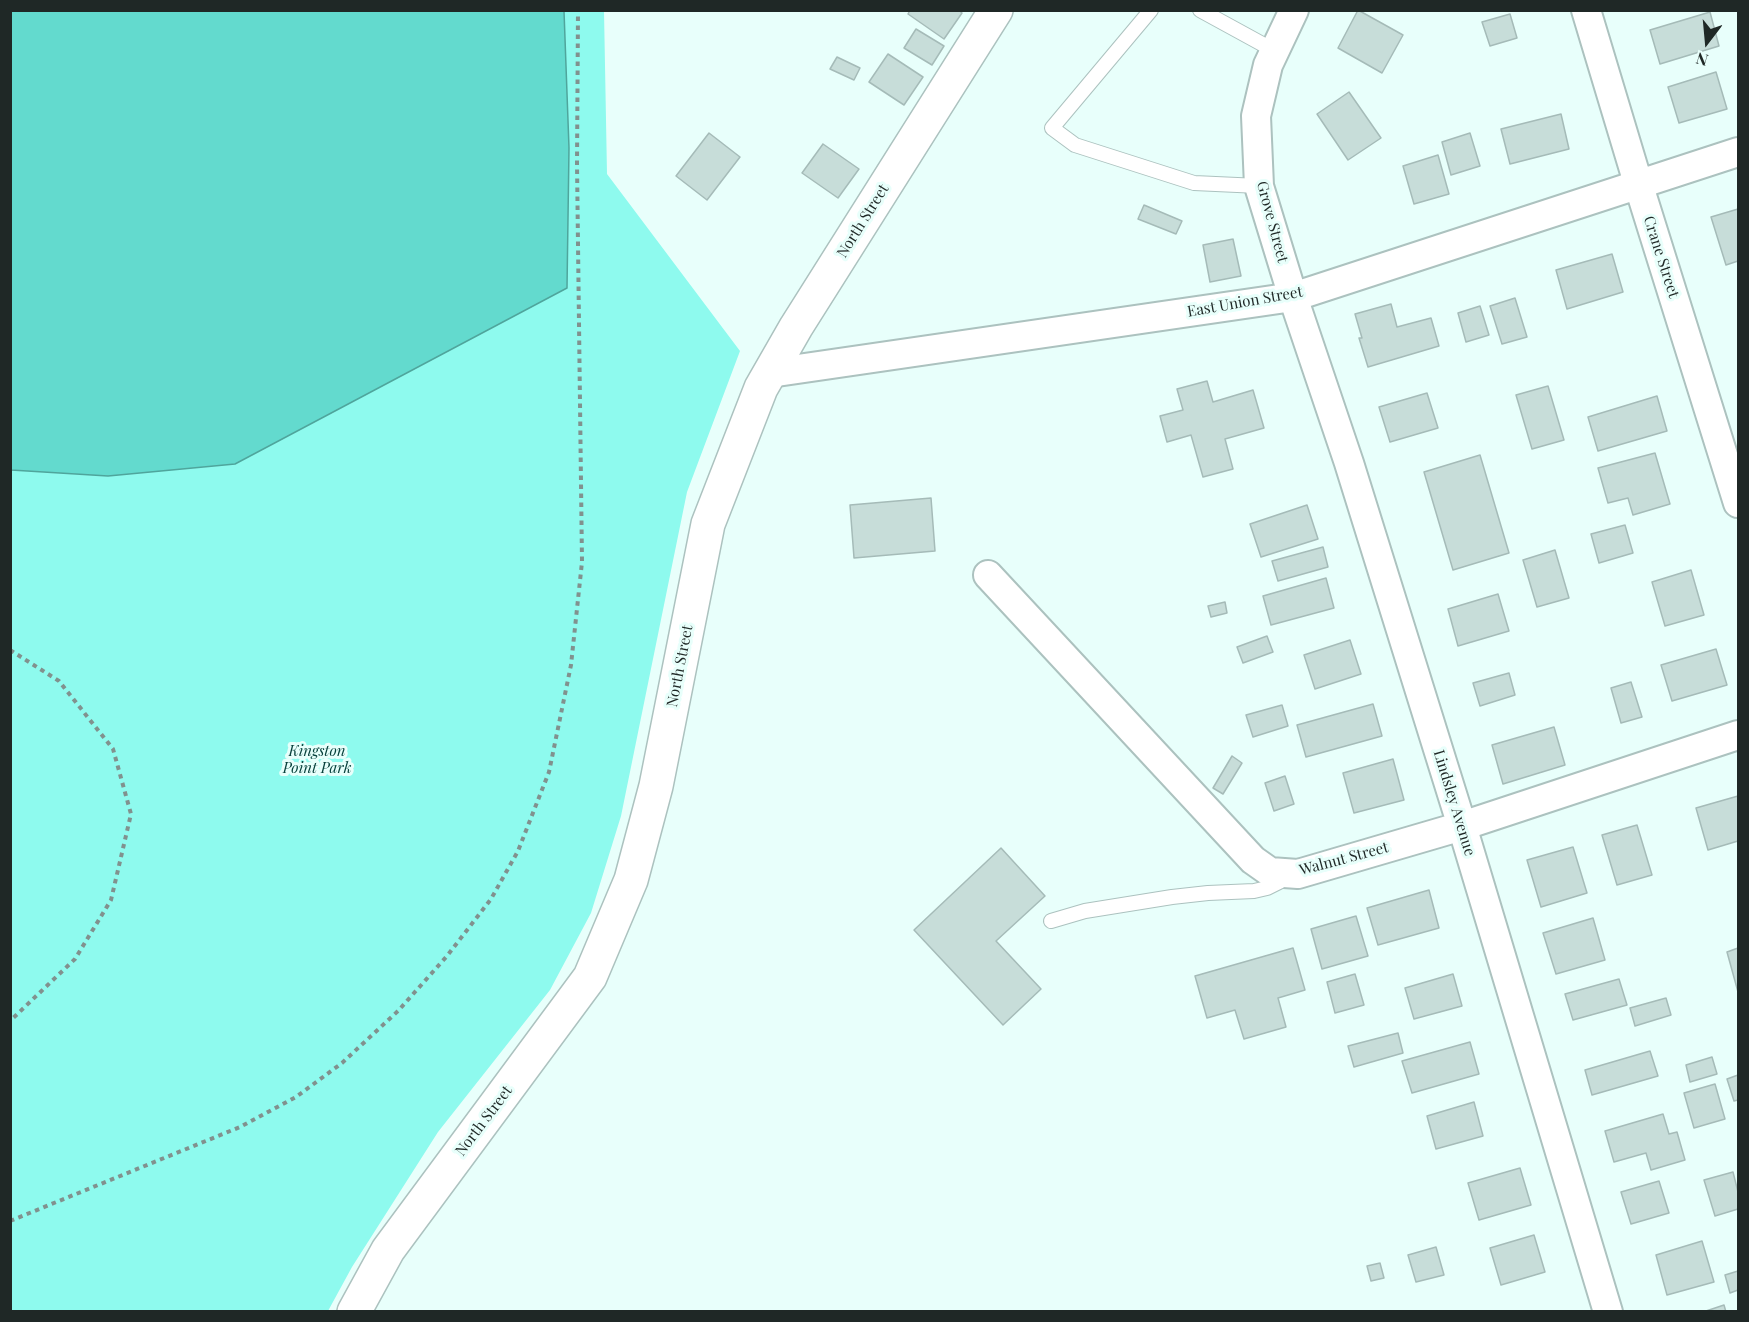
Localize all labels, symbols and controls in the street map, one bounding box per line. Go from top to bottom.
north arrow [1677,12,1737,72]
text: N [1693,48,1710,71]
street label: Grove Street [1252,179,1292,265]
street label: North Street [833,181,893,261]
street label: Crane Street [1639,214,1683,300]
street label: East Union Street [1186,283,1304,321]
street label: North Street [663,623,697,709]
park label: Kingston Point Park [283,742,351,777]
street label: Lindsley Avenue [1429,748,1479,858]
street label: Walnut Street [1297,838,1391,880]
street label: North Street [452,1082,516,1160]

